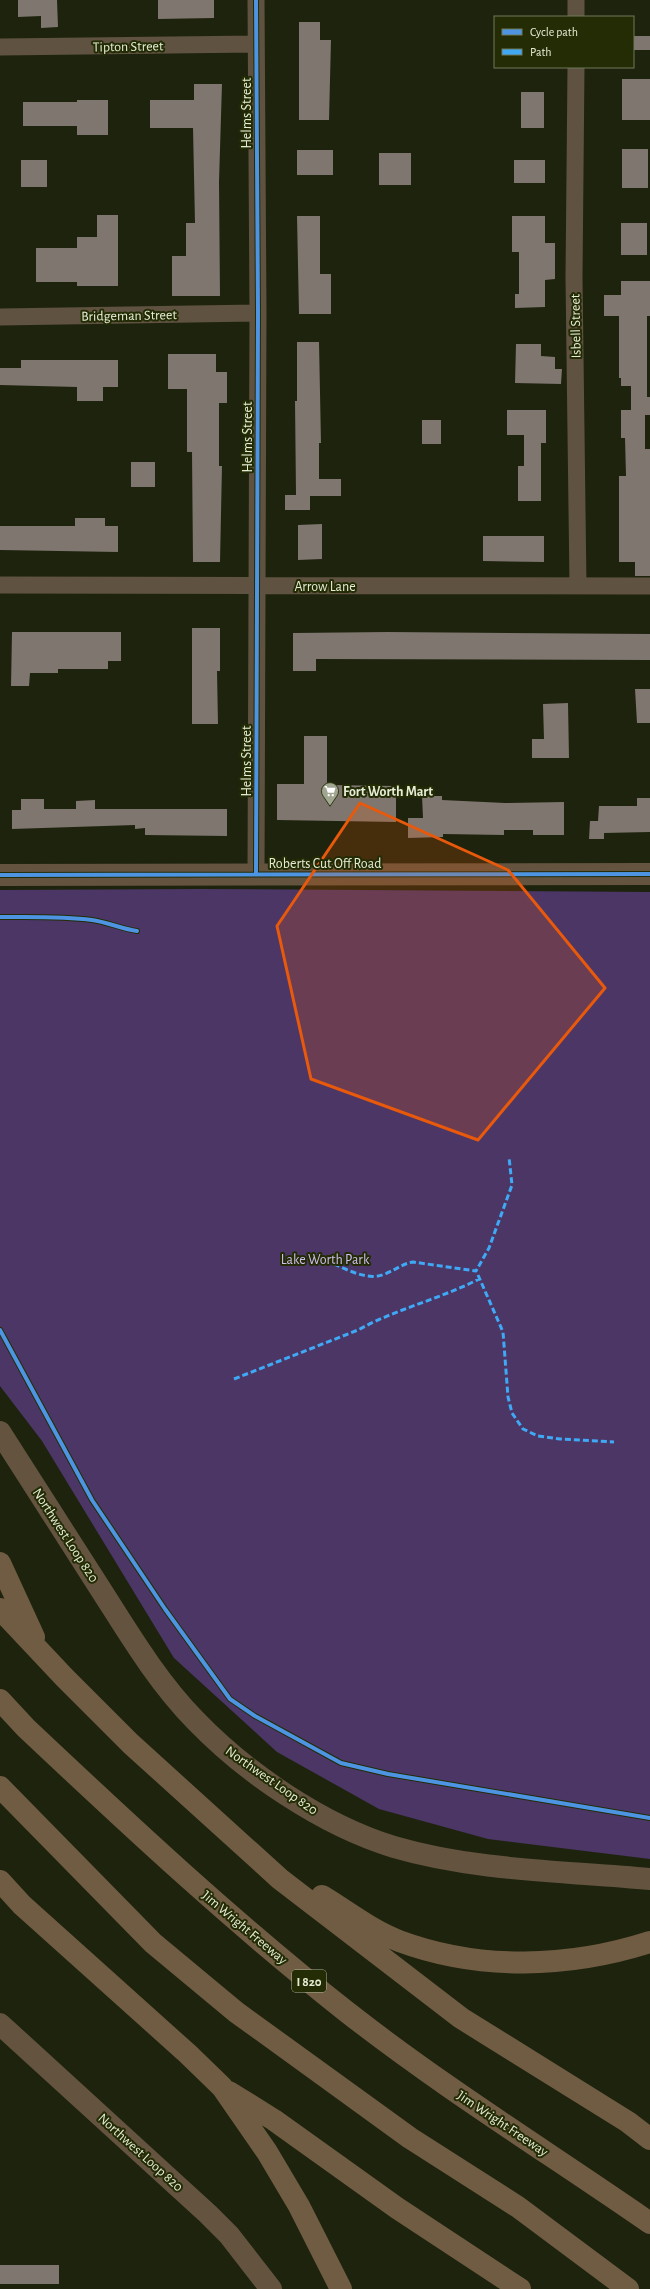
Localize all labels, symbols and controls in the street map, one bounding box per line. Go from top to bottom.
legend [494,16,634,68]
text: Cycle path [530,26,578,39]
street label: Tipton Street [92,39,164,55]
text: Path [530,46,552,58]
street label: Helms Street [240,77,254,148]
street label: Isbell Street [568,293,584,358]
street label: Bridgeman Street [81,308,178,324]
street label: Helms Street [241,401,255,472]
street label: Arrow Lane [294,580,356,594]
street label: Helms Street [240,725,254,796]
supermarket icon: Fort Worth Mart [320,781,340,806]
place label: Fort Worth Mart [343,785,433,799]
street label: Roberts Cut Off Road [269,857,381,871]
park label: Lake Worth Park [281,1253,370,1267]
street label: Northwest Loop 820 [30,1486,101,1585]
street label: Northwest Loop 820 [223,1744,320,1818]
street label: Jim Wright Freeway [199,1888,290,1967]
road number: I 820 [292,1970,326,1992]
street label: Jim Wright Freeway [454,2088,550,2159]
street label: Northwest Loop 820 [95,2111,185,2194]

